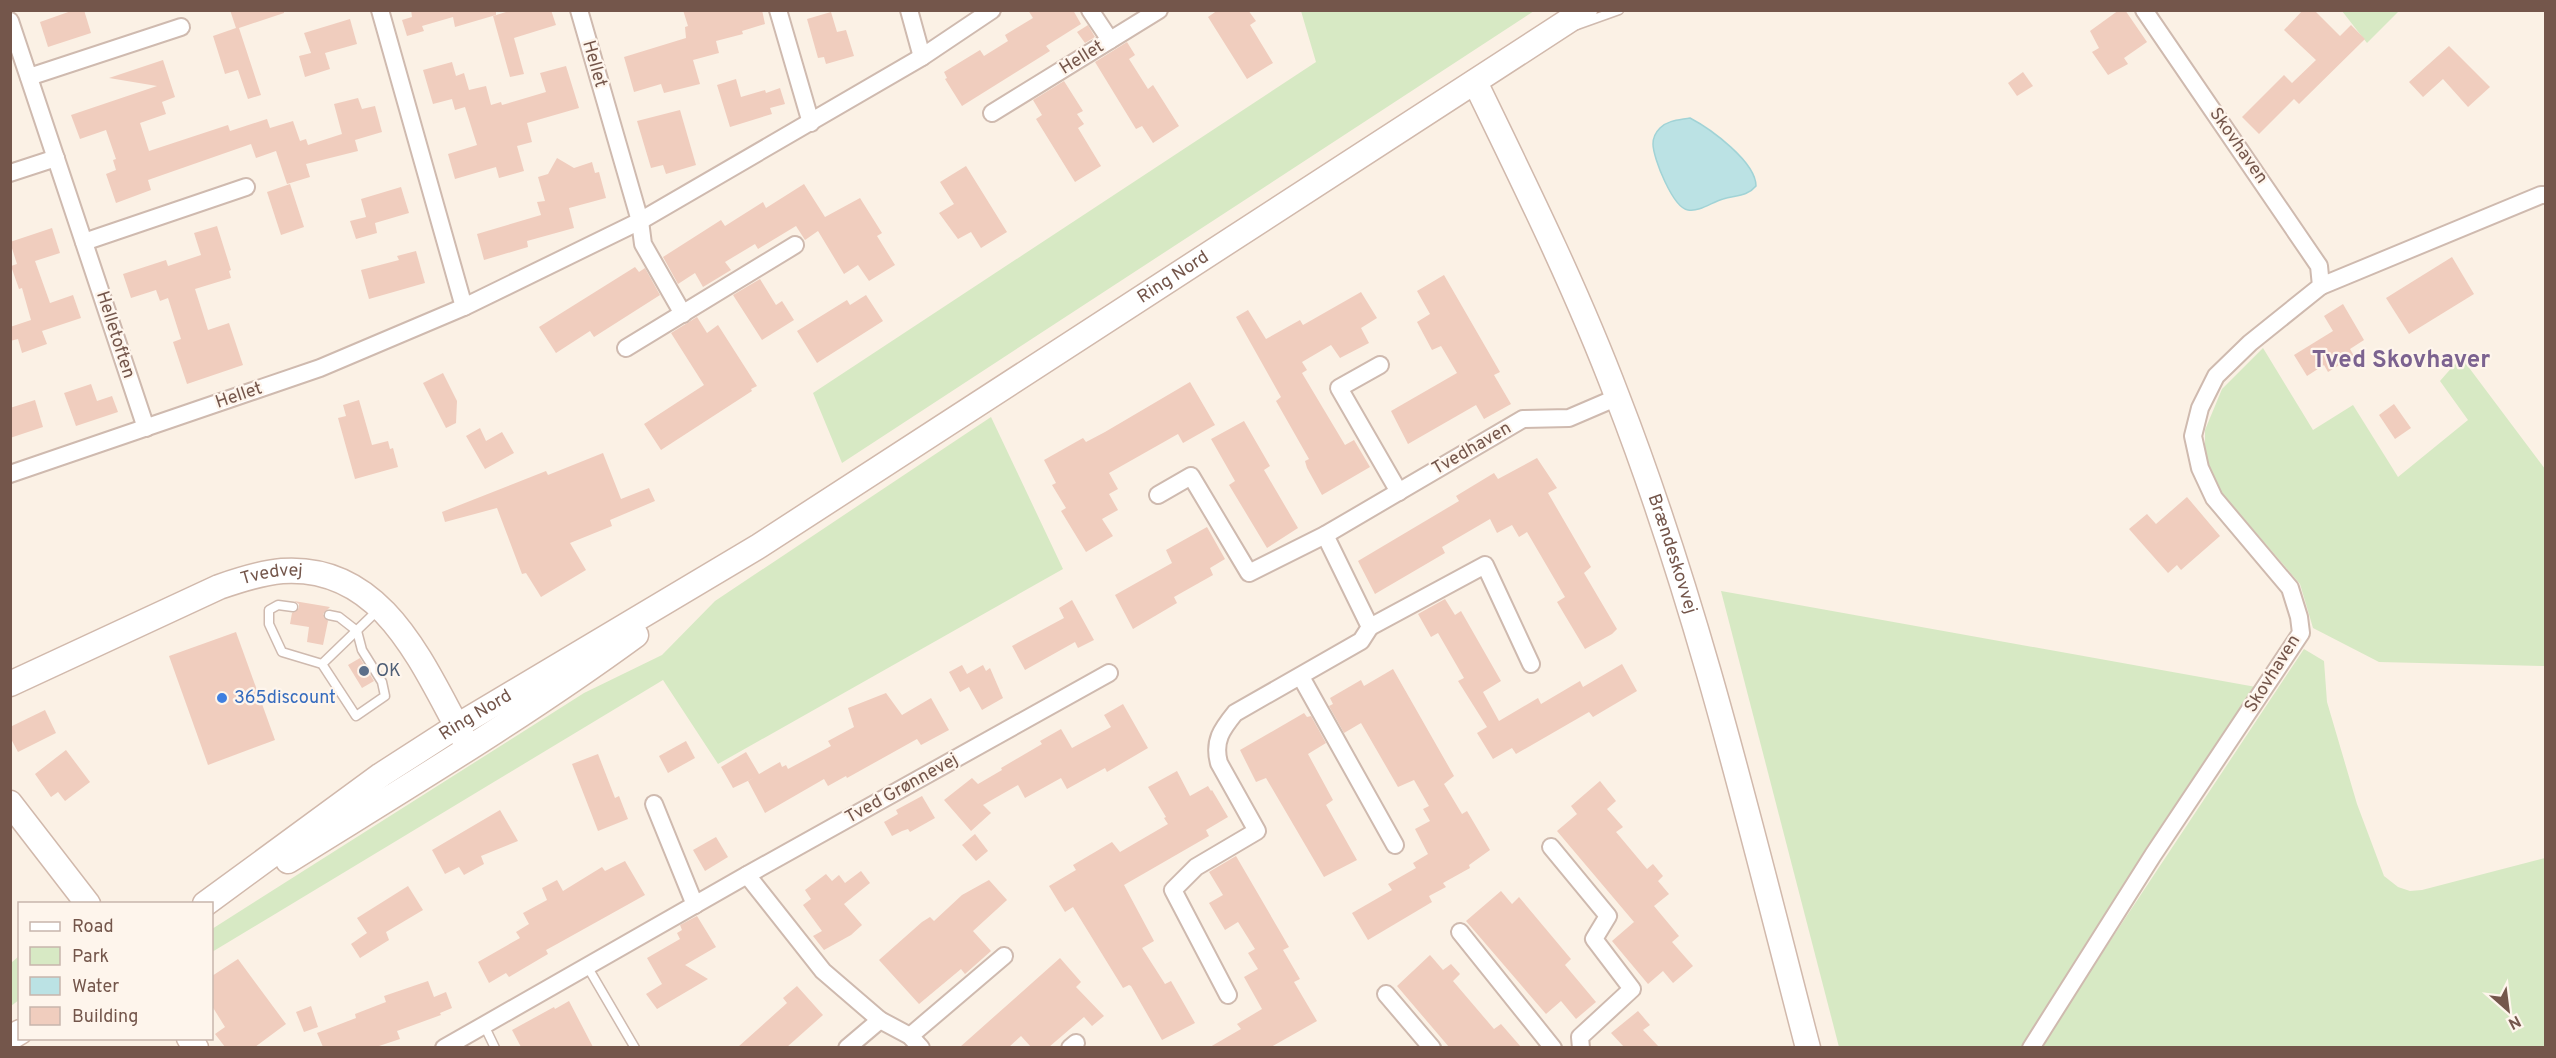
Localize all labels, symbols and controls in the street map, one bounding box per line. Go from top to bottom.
street label: Hellet [1056,36,1108,80]
street label: Hellet [576,38,612,90]
street label: Skovhaven [2203,103,2273,189]
street label: Ring Nord [1133,246,1213,309]
street label: Helletoften [90,288,140,382]
district label: Tved Skovhaver [2312,346,2490,376]
street label: Hellet [213,377,265,415]
street label: Tvedhaven [1428,417,1516,481]
street label: Brændeskovvej [1642,491,1702,617]
street label: Tvedvej [238,559,303,591]
street label: Skovhaven [2240,631,2306,717]
place label: OK [376,660,401,683]
marker: OK [357,664,371,678]
street label: Ring Nord [435,685,516,746]
place label: 365discount [234,687,336,710]
marker: 365discount [215,691,229,705]
street label: Tved Grønnevej [841,748,963,830]
legend [18,902,213,1040]
text: Road [72,916,114,939]
text: Park [72,946,109,969]
text: Water [72,976,119,999]
north arrow [2478,980,2538,1040]
text: Building [72,1006,138,1029]
text: N [2504,1010,2524,1033]

